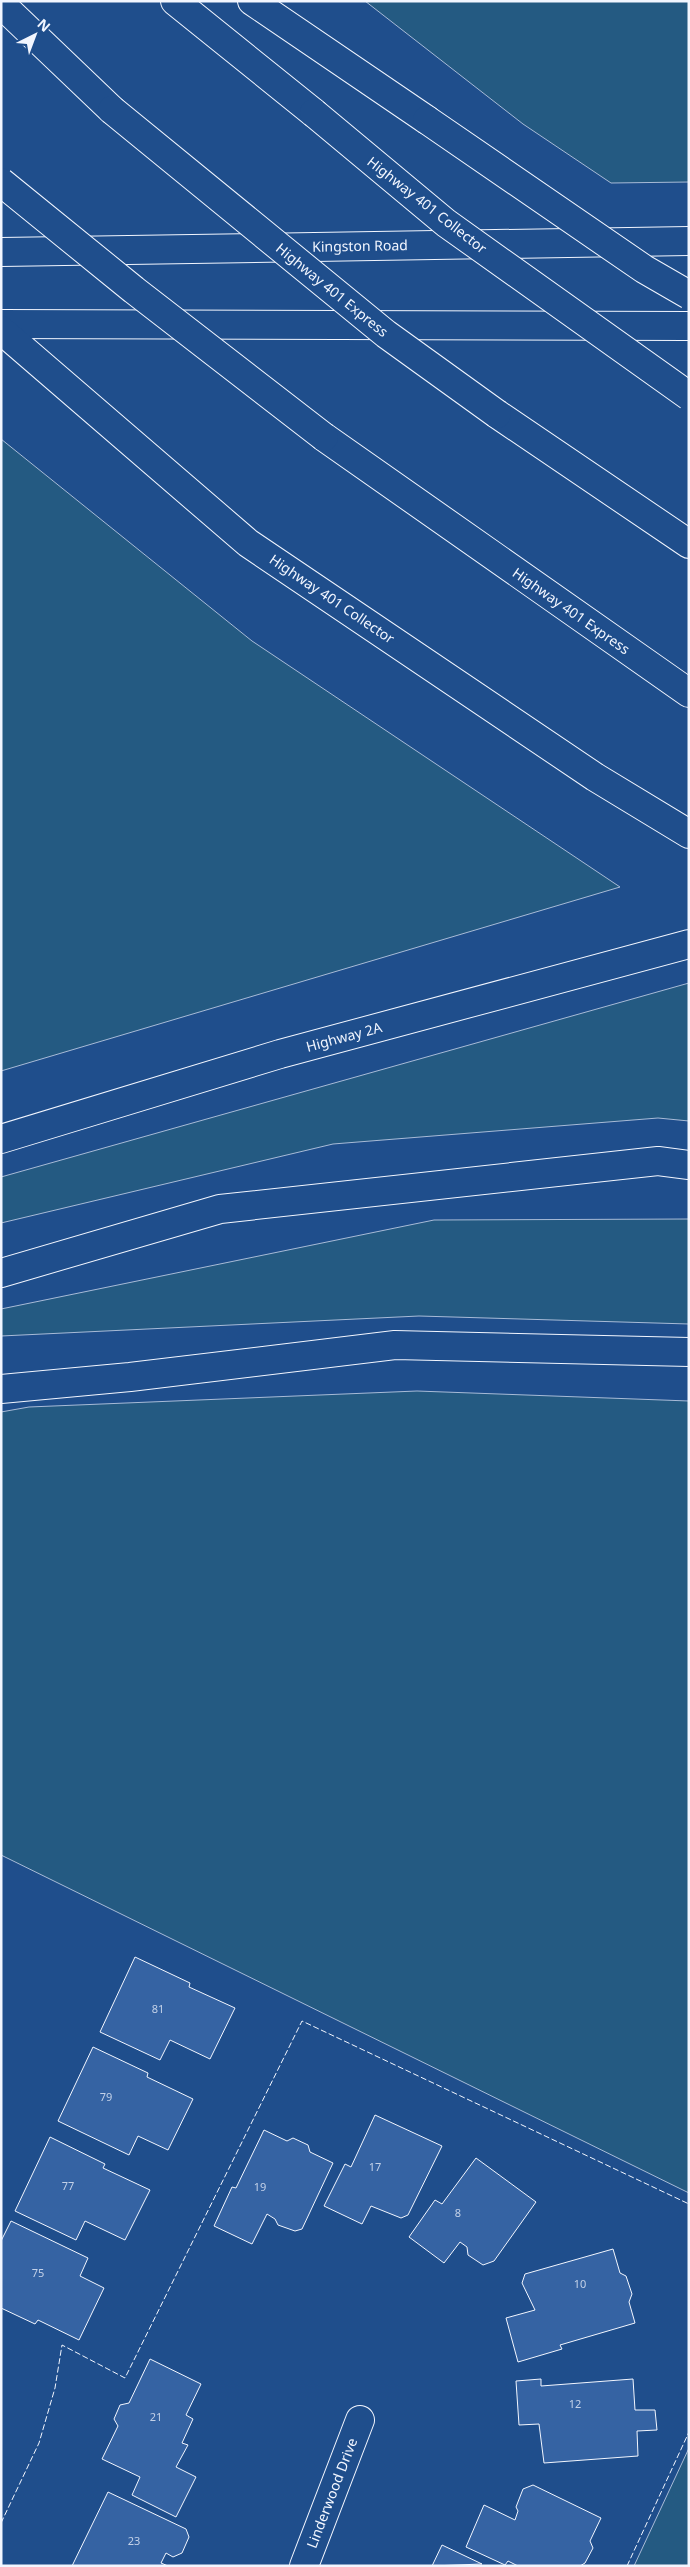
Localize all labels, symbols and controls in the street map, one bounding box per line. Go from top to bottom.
north arrow [10,10,60,60]
text: N [33,14,55,36]
street label: Highway 401 Collector [364,152,491,257]
street label: Kingston Road [312,235,408,256]
street label: Highway 401 Express [272,238,393,341]
street label: Highway 401 Collector [266,550,399,648]
street label: Highway 401 Express [509,563,634,658]
street label: Highway 2A [304,1017,384,1056]
house number: 81 [152,2001,164,2016]
house number: 79 [100,2089,112,2104]
house number: 17 [369,2159,381,2174]
house number: 77 [62,2178,74,2193]
house number: 19 [254,2179,266,2194]
house number: 8 [455,2205,461,2220]
house number: 75 [32,2265,44,2280]
house number: 10 [574,2276,586,2291]
house number: 12 [569,2396,581,2411]
house number: 21 [150,2409,162,2424]
street label: Linderwood Drive [302,2435,361,2551]
house number: 23 [128,2533,140,2548]

